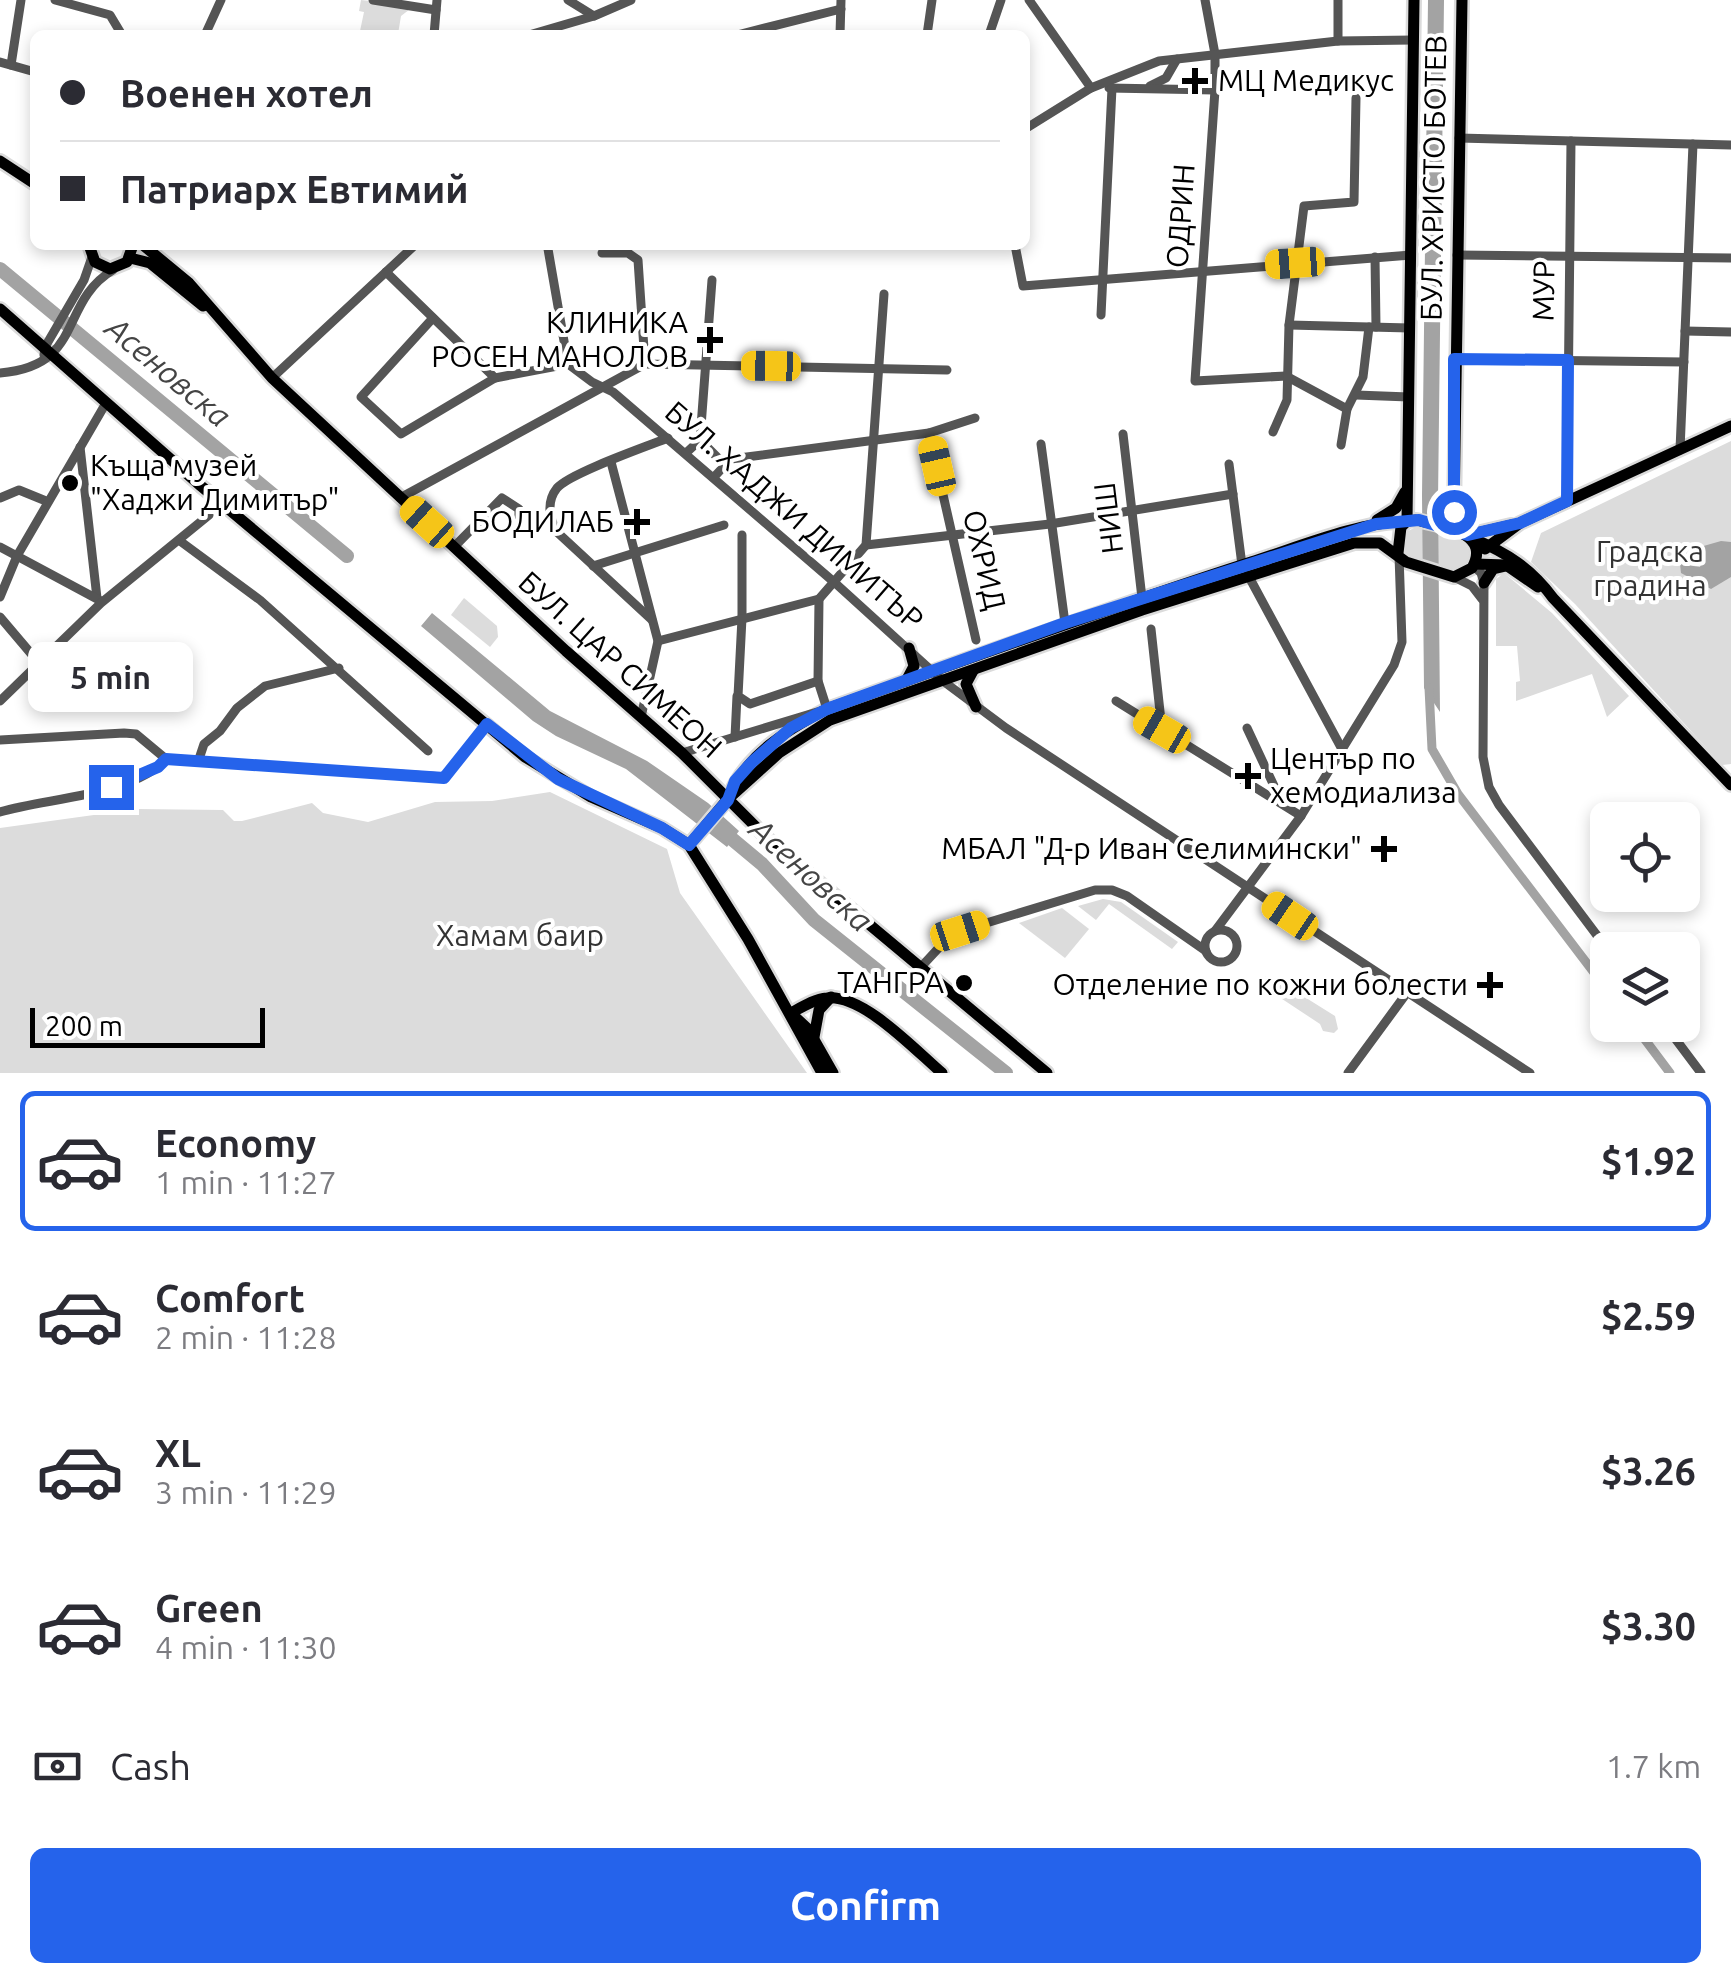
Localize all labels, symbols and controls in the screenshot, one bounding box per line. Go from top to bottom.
street label: БУЛ. ХРИСТО БОТЕВ [1414,35,1452,321]
place label: МЦ Медикус [1218,63,1394,97]
marker: МЦ Медикус [1182,68,1208,94]
text: Военен хотел [120,72,373,114]
street label: ОДРИН [1159,163,1201,269]
text: Патриарх Евтимий [120,168,469,210]
car [1264,246,1326,280]
street label: МУР [1525,260,1561,322]
place label: КЛИНИКА РОСЕН МАНОЛОВ [431,305,688,373]
water label: Асеновска [98,307,238,434]
marker: КЛИНИКА РОСЕН МАНОЛОВ [697,327,723,353]
car [741,350,801,382]
street label: БУЛ. ХАДЖИ ДИМИТЪР [659,394,930,636]
car [916,433,958,499]
place label: Къща музей "Хаджи Димитър" [90,448,340,516]
marker: Къща музей "Хаджи Димитър" [59,472,81,494]
street label: НИШ [1087,481,1129,556]
route start [1432,490,1477,535]
car [395,491,459,553]
place label: БОДИЛАБ [471,504,614,538]
street label: ОХРИД [957,506,1013,613]
marker: БОДИЛАБ [624,509,650,535]
park label: Градска градина [1593,534,1707,602]
street label: БУЛ. ЦАР СИМЕОН [512,564,729,764]
callout: 5 min [28,642,194,712]
text: 5 min [70,659,151,695]
car [1129,702,1195,758]
place label: Център по хемодиализа [1270,741,1457,809]
marker: Център по хемодиализа [1235,763,1261,789]
route end [89,765,134,810]
map controls [1590,802,1700,1042]
button: locate [1590,802,1700,912]
water label: Асеновска [742,809,880,938]
place label: МБАЛ "Д-р Иван Селимински" [941,831,1362,865]
marker: МБАЛ "Д-р Иван Селимински" [1371,836,1397,862]
car [1257,887,1323,945]
car [927,907,993,955]
park label: Хамам баир [436,918,604,952]
button: layers [1590,932,1700,1042]
place label: ТАНГРА [837,965,944,999]
place label: Отделение по кожни болести [1053,967,1468,1001]
marker: ТАНГРА [953,972,975,994]
marker: Отделение по кожни болести [1477,972,1503,998]
scale bar [30,1003,265,1048]
text: 200 m [45,1010,123,1041]
icon: car [35,1116,125,1206]
text: Economy [155,1122,316,1164]
text: $1.92 [1601,1140,1696,1182]
text: 1 min · 11:27 [155,1164,337,1200]
icon: car [35,1271,125,1361]
text: Comfort [155,1277,305,1319]
text: $2.59 [1601,1295,1696,1337]
text: 2 min · 11:28 [155,1319,337,1355]
icon: car [35,1426,125,1516]
text: XL [155,1432,201,1474]
text: $3.26 [1601,1450,1696,1492]
text: 3 min · 11:29 [155,1474,337,1510]
icon: car [35,1581,125,1671]
text: Green [155,1587,263,1629]
text: $3.30 [1601,1605,1696,1647]
text: 4 min · 11:30 [155,1629,337,1665]
icon: cash [30,1739,85,1794]
text: Cash [110,1745,191,1787]
text: 1.7 km [1606,1748,1701,1784]
button: Confirm [30,1848,1701,1963]

